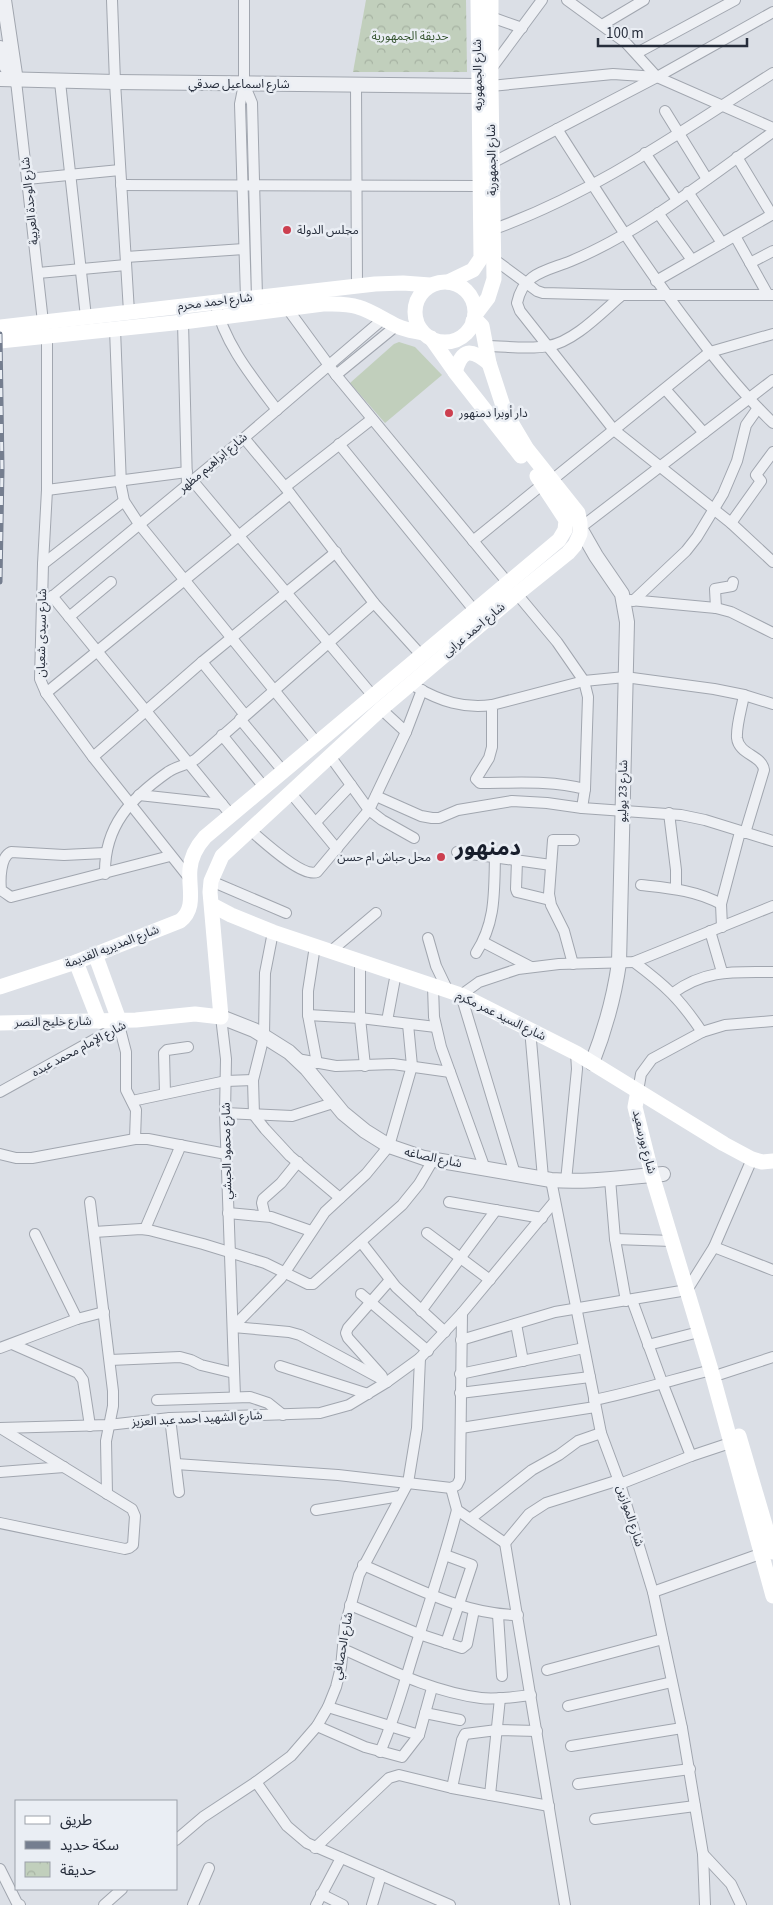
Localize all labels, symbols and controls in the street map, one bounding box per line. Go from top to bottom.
scale bar [598,15,747,47]
text: 100 m [606,23,644,44]
park label: حديقة الجمهورية [372,28,448,45]
street label: شارع الجمهوريه [469,39,487,111]
street label: شارع اسماعيل صدقي [188,76,290,93]
street label: شارع الجمهورية [483,124,501,196]
street label: شارع الوحدة العربية [17,156,43,246]
place label: مجلس الدولة [297,222,359,239]
marker: مجلس الدولة [281,224,293,236]
street label: شارع احمد محرم [177,289,253,315]
place label: دار أوبرا دمنهور [458,405,528,422]
marker: دار أوبرا دمنهور [443,407,455,419]
street label: شارع ابراهيم مظهر [174,429,251,498]
street label: شارع سيدى شعبان [33,588,51,678]
street label: شارع احمد عرابى [439,599,509,661]
street label: شارع 23 يوليو [614,760,632,822]
district label: دمنهور [454,832,521,864]
place label: محل حباش ام حسن [337,849,431,866]
marker: محل حباش ام حسن [435,851,447,863]
street label: شارع المديريه القديمة [62,921,162,973]
street label: شارع السيد عمر مكرم [453,987,549,1045]
street label: شارع خليج النصر [13,1013,92,1031]
street label: شارع الإمام محمد عبده [29,1017,129,1081]
street label: شارع محمود الحبشي [218,1102,237,1200]
street label: شارع بورسعيد [628,1108,660,1176]
street label: شارع الصاغه [403,1144,463,1172]
street label: شارع الشهيد احمد عبد العزيز [130,1407,263,1431]
street label: شارع الموازين [612,1483,648,1549]
street label: شارع الحصافي [329,1611,358,1681]
legend [15,1800,178,1890]
text: طريق [60,1810,92,1831]
text: سكة حديد [60,1835,119,1856]
text: حديقة [60,1860,96,1881]

